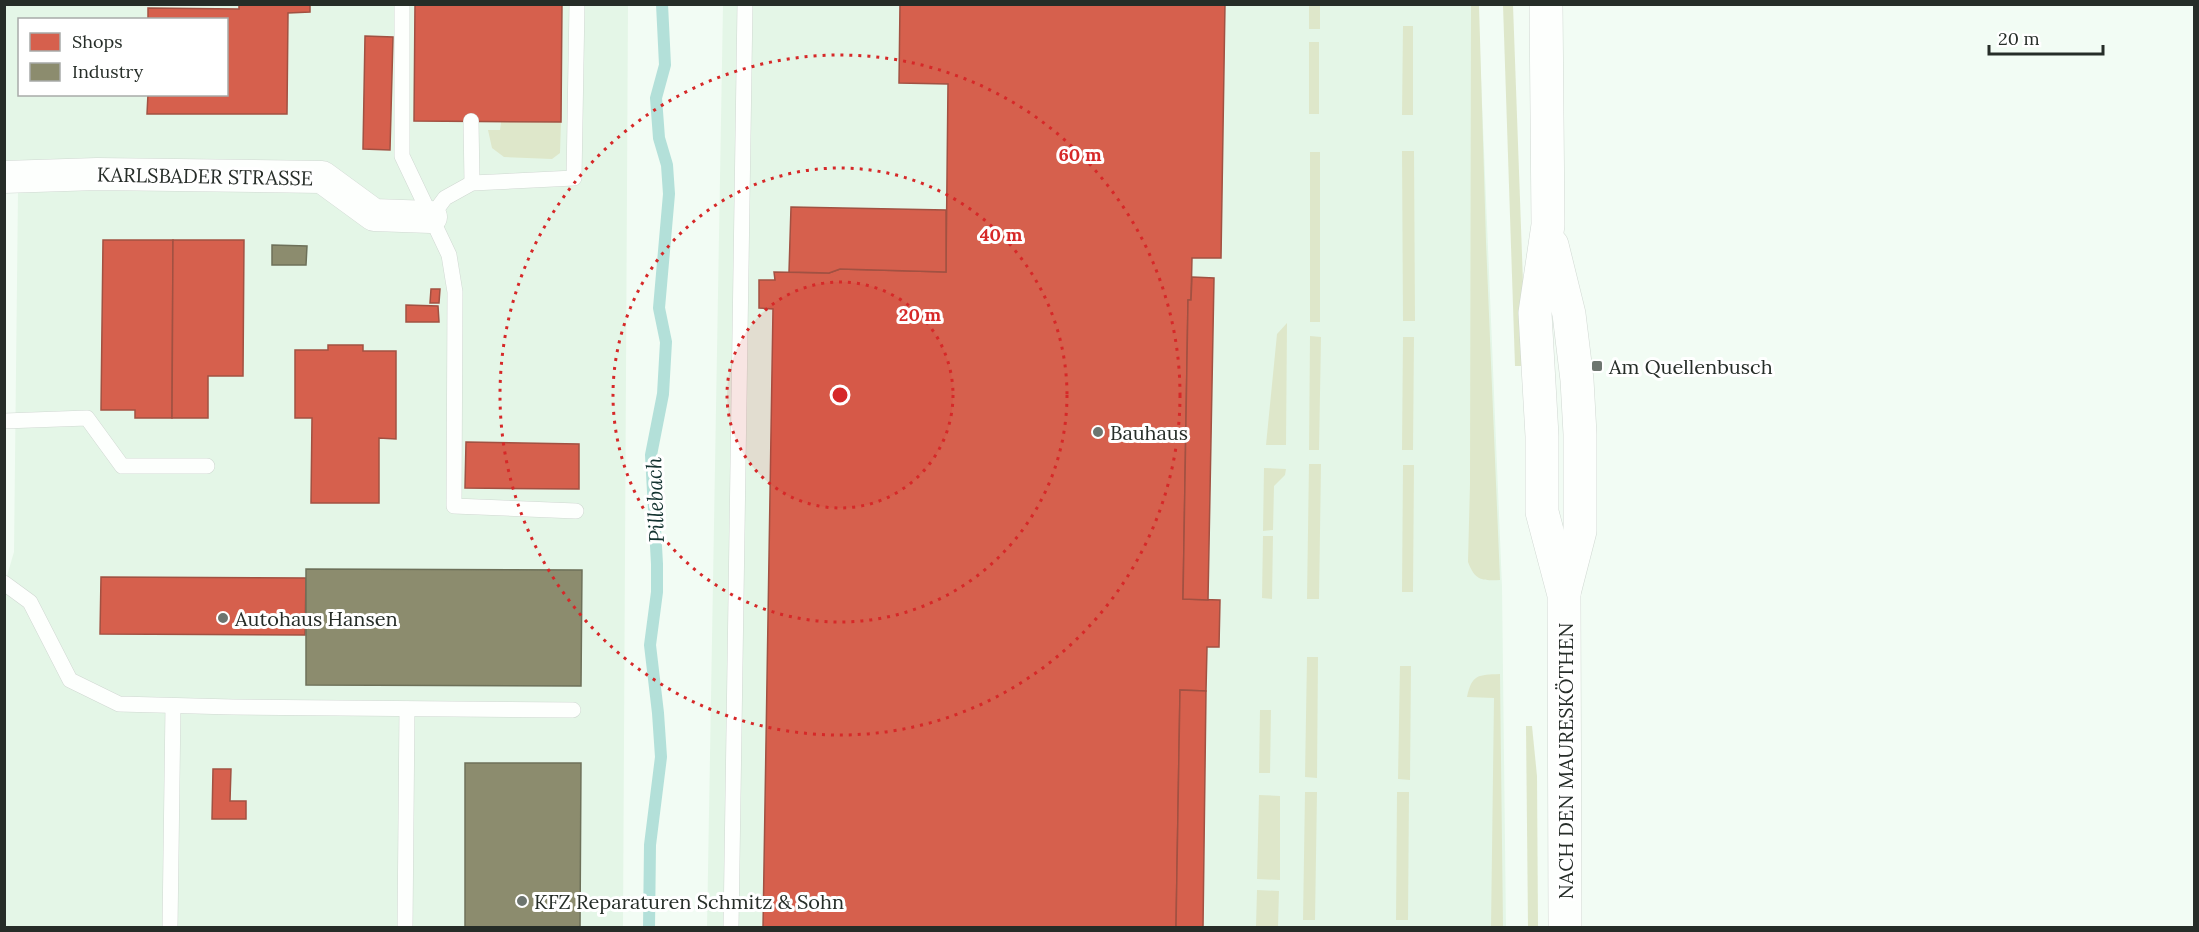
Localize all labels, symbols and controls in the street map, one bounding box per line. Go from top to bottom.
legend [18,18,228,96]
scale bar [1989,18,2103,56]
text: 20 m [1998,27,2040,50]
text: Shops [72,30,123,53]
text: Industry [72,60,144,83]
text: 60 m [1058,143,1102,166]
street label: KARLSBADER STRASSE [97,162,313,190]
text: 40 m [980,223,1023,246]
text: 20 m [899,303,942,326]
place label: Am Quellenbusch [1608,354,1773,379]
marker: Am Quellenbusch [1590,359,1604,373]
centre of rings [830,385,850,405]
place label: Bauhaus [1110,420,1188,445]
marker: Bauhaus [1091,425,1105,439]
water label: Pillebach [640,457,670,543]
place label: Autohaus Hansen [234,606,398,631]
marker: Autohaus Hansen [216,611,230,625]
street label: NACH DEN MAURESKÖTHEN [1553,623,1578,899]
place label: KFZ Reparaturen Schmitz & Sohn [534,889,844,914]
marker: KFZ Reparaturen Schmitz & Sohn [515,894,529,908]

